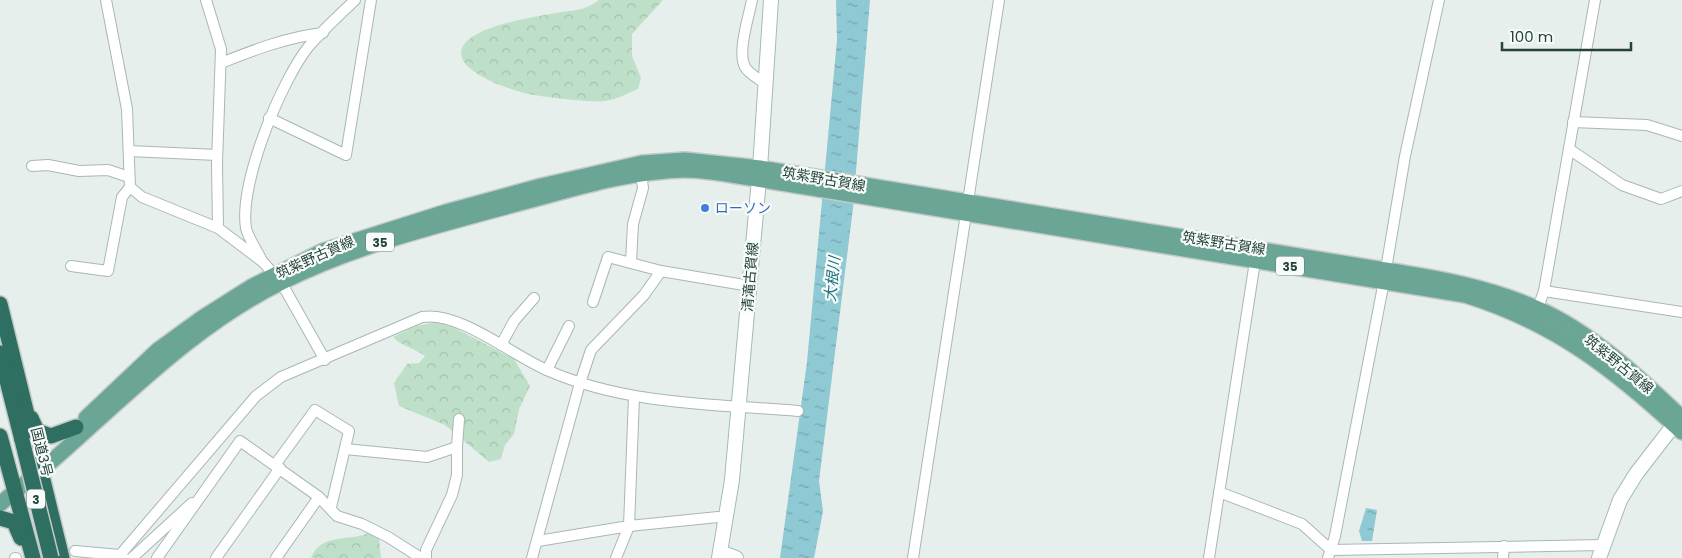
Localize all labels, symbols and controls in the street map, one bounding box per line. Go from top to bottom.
scale bar [1502,20,1631,52]
text: 100 m [1510,26,1553,47]
street label: 筑紫野古賀線 [781,162,867,196]
place label: ローソン [715,198,771,218]
marker: ローソン [699,202,711,214]
street label: 筑紫野古賀線 [1181,227,1267,259]
street label: 筑紫野古賀線 [273,231,357,283]
road number: 35 [366,232,394,252]
street label: 清滝古賀線 [737,241,763,313]
water label: 大根川 [819,254,845,302]
road number: 35 [1276,256,1304,276]
street label: 筑紫野古賀線 [1580,330,1658,398]
street label: 国道3号 [26,425,58,479]
road number: 3 [27,489,45,508]

